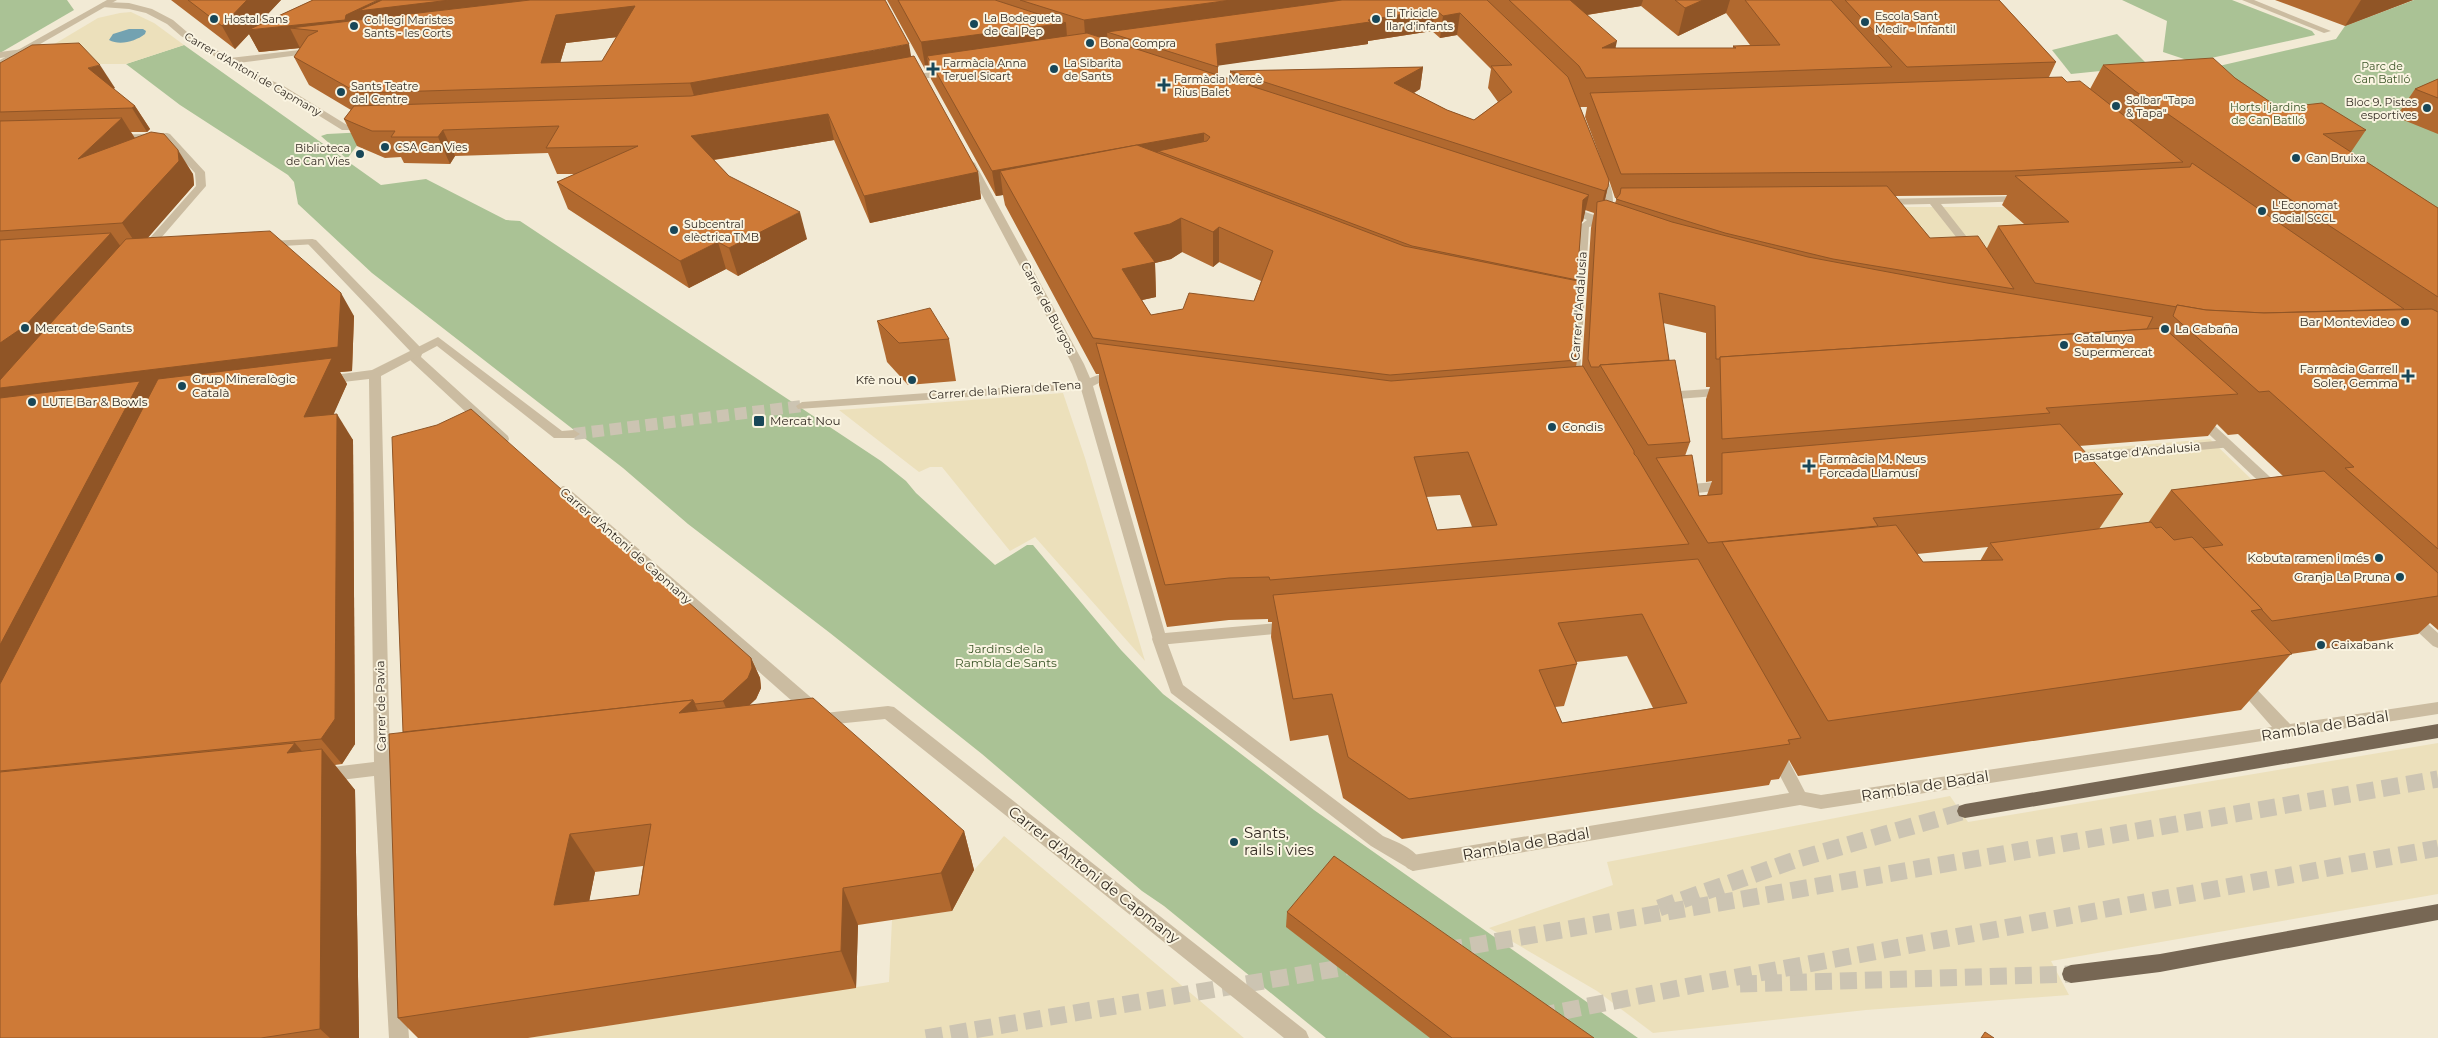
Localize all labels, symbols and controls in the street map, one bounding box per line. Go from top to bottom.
place label: El Tricicle llar d'infants [1386,6,1454,33]
place label: Escola Sant Medir - Infantil [1875,9,1956,36]
place label: La Bodegueta de Cal Pep [984,11,1061,38]
place label: Hostal Sans [224,12,288,26]
marker: Hostal Sans [208,13,220,25]
place label: Col·legi Maristes Sants - les Corts [364,13,454,40]
marker: El Tricicle llar d'infants [1370,13,1382,25]
marker: Escola Sant Medir - Infantil [1859,16,1871,28]
marker: La Bodegueta de Cal Pep [968,18,980,30]
marker: Col·legi Maristes Sants - les Corts [348,20,360,32]
street label: Carrer d'Antoni de Capmany [182,29,324,119]
place label: Bona Compra [1100,36,1176,50]
marker: Bona Compra [1084,37,1096,49]
place label: Farmàcia Anna Teruel Sicart [943,56,1026,83]
place label: La Sibarita de Sants [1064,56,1121,83]
park label: Parc de Can Batlló [2354,59,2410,86]
marker: Farmàcia Anna Teruel Sicart [927,63,939,75]
marker: La Sibarita de Sants [1048,63,1060,75]
place label: Farmàcia Mercè Rius Balet [1174,72,1263,99]
place label: Sants Teatre del Centre [351,79,419,106]
marker: Farmàcia Mercè Rius Balet [1158,79,1170,91]
marker: Sants Teatre del Centre [335,86,347,98]
place label: Solbar "Tapa & Tapa" [2126,93,2194,120]
place label: Bloc 9. Pistes esportives [2345,95,2418,122]
marker: Solbar "Tapa & Tapa" [2110,100,2122,112]
park label: Horts i jardins de Can Batlló [2230,100,2307,127]
marker: Bloc 9. Pistes esportives [2421,102,2433,114]
place label: CSA Can Vies [395,140,468,154]
place label: Biblioteca de Can Vies [286,141,351,168]
marker: CSA Can Vies [379,141,391,153]
marker: Biblioteca de Can Vies [354,148,366,160]
place label: Can Bruixa [2306,151,2366,165]
marker: Can Bruixa [2290,152,2302,164]
place label: L'Economat Social SCCL [2272,198,2338,225]
marker: L'Economat Social SCCL [2256,205,2268,217]
place label: Subcentral elèctrica TMB [684,217,759,244]
marker: Subcentral elèctrica TMB [668,224,680,236]
street label: Carrer d'Andalusia [1567,251,1590,361]
street label: Carrer de Burgos [1018,259,1079,356]
place label: Bar Montevideo [2299,314,2395,329]
marker: Bar Montevideo [2399,316,2411,328]
place label: Mercat de Sants [35,320,132,335]
place label: La Cabaña [2175,321,2238,336]
marker: Mercat de Sants [19,322,31,334]
marker: La Cabaña [2159,323,2171,335]
place label: Catalunya Supermercat [2074,330,2153,359]
marker: Catalunya Supermercat [2058,339,2070,351]
place label: Farmàcia Garrell Soler, Gemma [2299,361,2398,390]
marker: Farmàcia Garrell Soler, Gemma [2402,370,2414,382]
place label: Grup Mineralògic Català [192,371,296,400]
place label: Kfè nou [855,372,902,387]
marker: Kfè nou [906,374,918,386]
street label: Carrer de la Riera de Tena [928,377,1082,402]
marker: Grup Mineralògic Català [176,380,188,392]
place label: LUTE Bar & Bowls [42,394,148,409]
marker: LUTE Bar & Bowls [26,396,38,408]
place label: Mercat Nou [770,413,841,428]
marker: Mercat Nou [752,414,766,428]
place label: Condis [1562,419,1603,434]
marker: Condis [1546,421,1558,433]
street label: Passatge d'Andalusia [2073,438,2201,465]
place label: Farmàcia M. Neus Forcada Llamusí [1819,451,1926,480]
marker: Farmàcia M. Neus Forcada Llamusí [1803,460,1815,472]
street label: Carrer d'Antoni de Capmany [557,484,696,607]
place label: Kobuta ramen i més [2247,550,2369,565]
marker: Kobuta ramen i més [2373,552,2385,564]
place label: Granja La Pruna [2294,569,2390,584]
marker: Granja La Pruna [2394,571,2406,583]
place label: Caixabank [2331,637,2394,652]
marker: Caixabank [2315,639,2327,651]
park label: Jardins de la Rambla de Sants [955,641,1057,670]
street label: Carrer de Pavia [372,660,389,752]
street label: Rambla de Badal [2260,706,2390,745]
street label: Rambla de Badal [1860,766,1990,805]
street label: Carrer d'Antoni de Capmany [1005,802,1184,948]
place label: Sants, rails i vies [1244,823,1314,859]
street label: Rambla de Badal [1461,823,1591,864]
marker: Sants, rails i vies [1228,836,1240,848]

